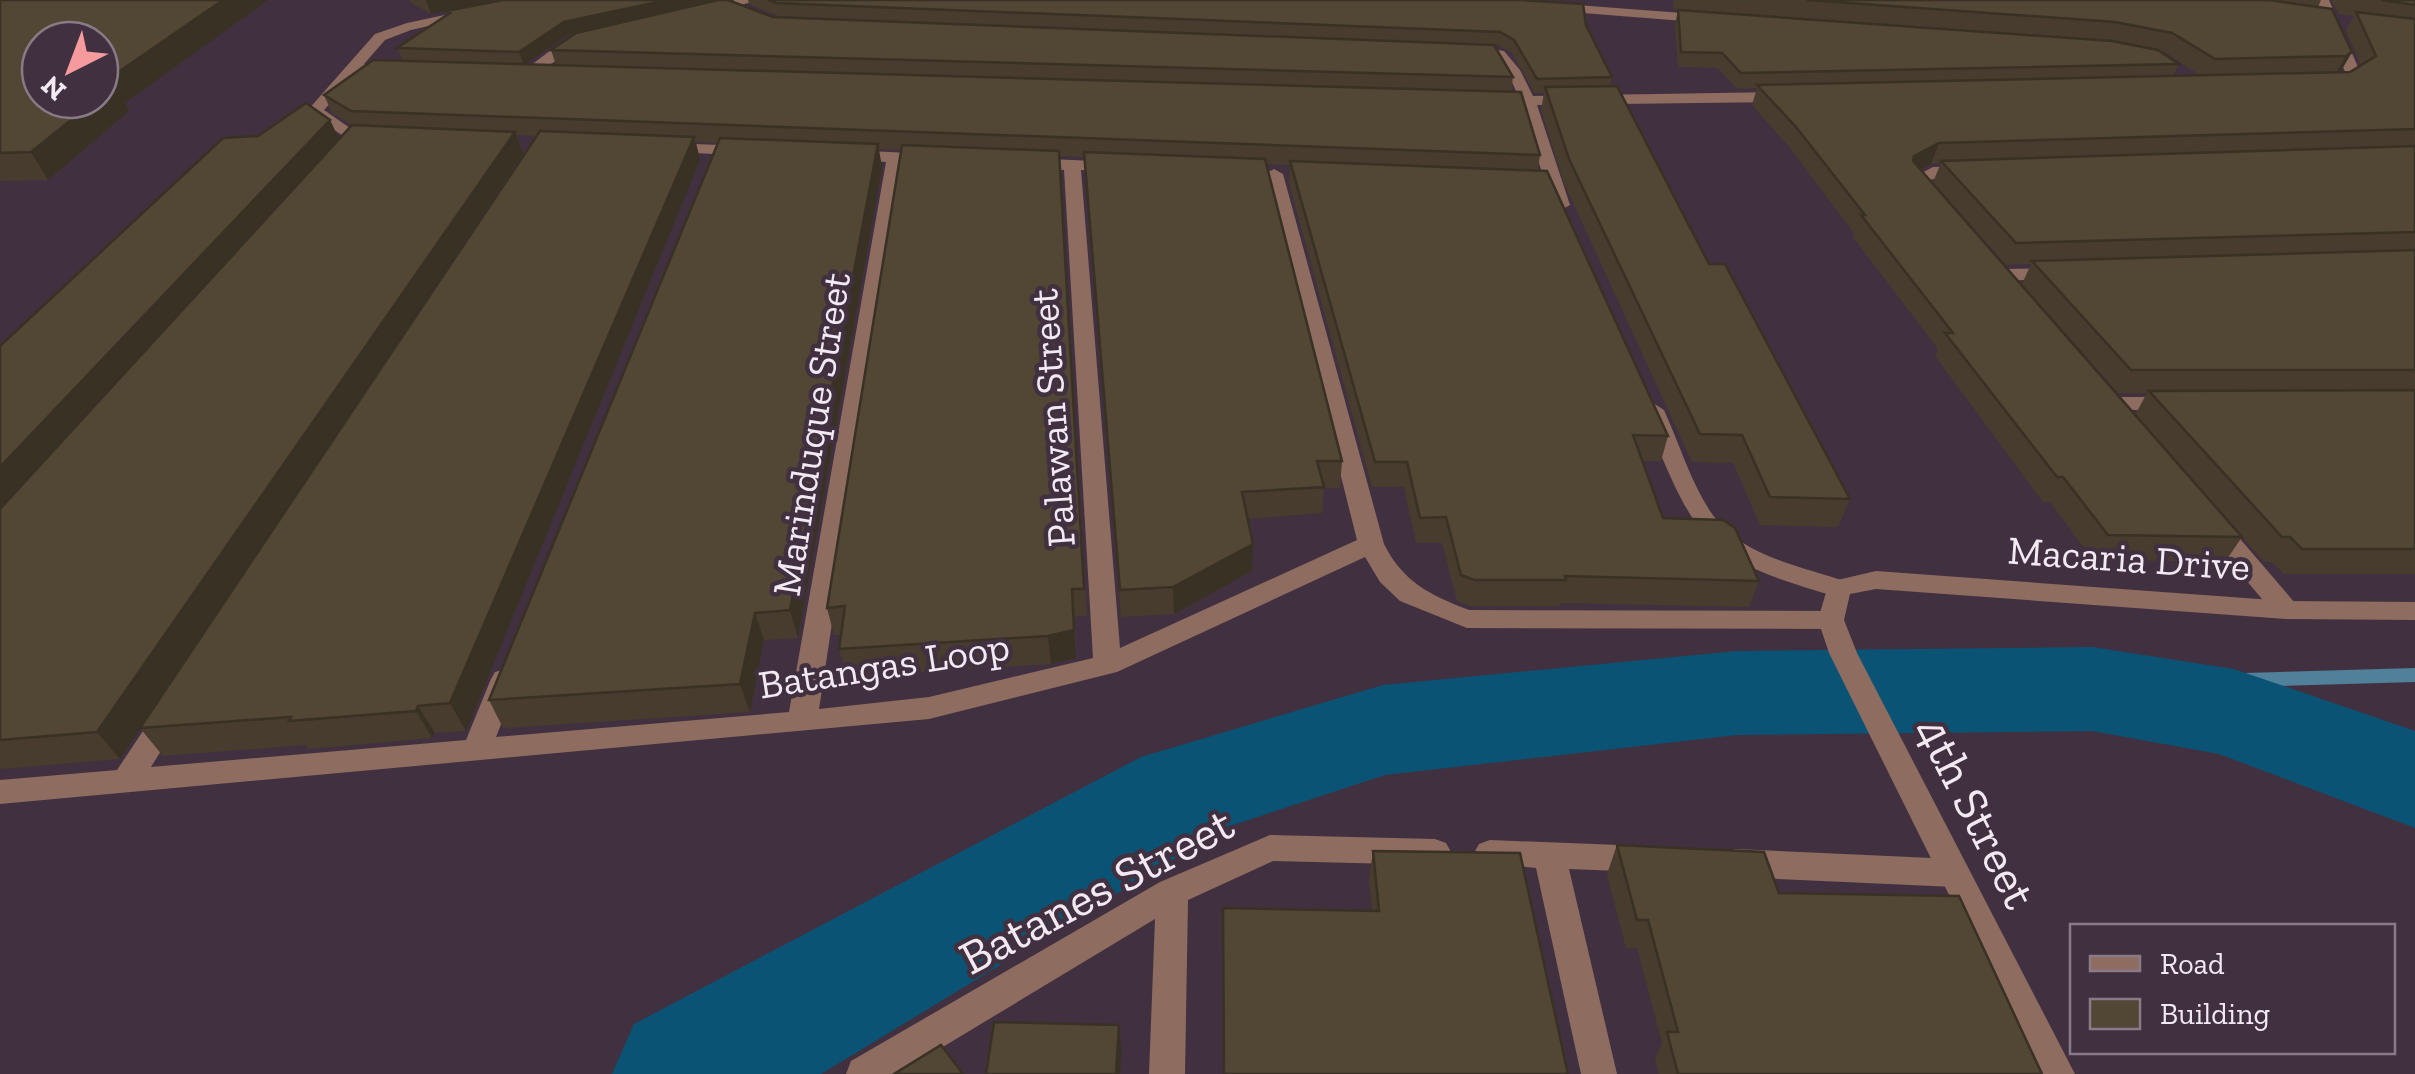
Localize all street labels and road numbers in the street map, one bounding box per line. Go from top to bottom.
street label: Marinduque Street [762,269,860,599]
street label: Palawan Street [1019,287,1085,549]
street label: Macaria Drive [2006,526,2252,590]
street label: Batangas Loop [755,621,1013,709]
street label: 4th Street [1904,707,2049,918]
street label: Batanes Street [950,794,1243,986]

